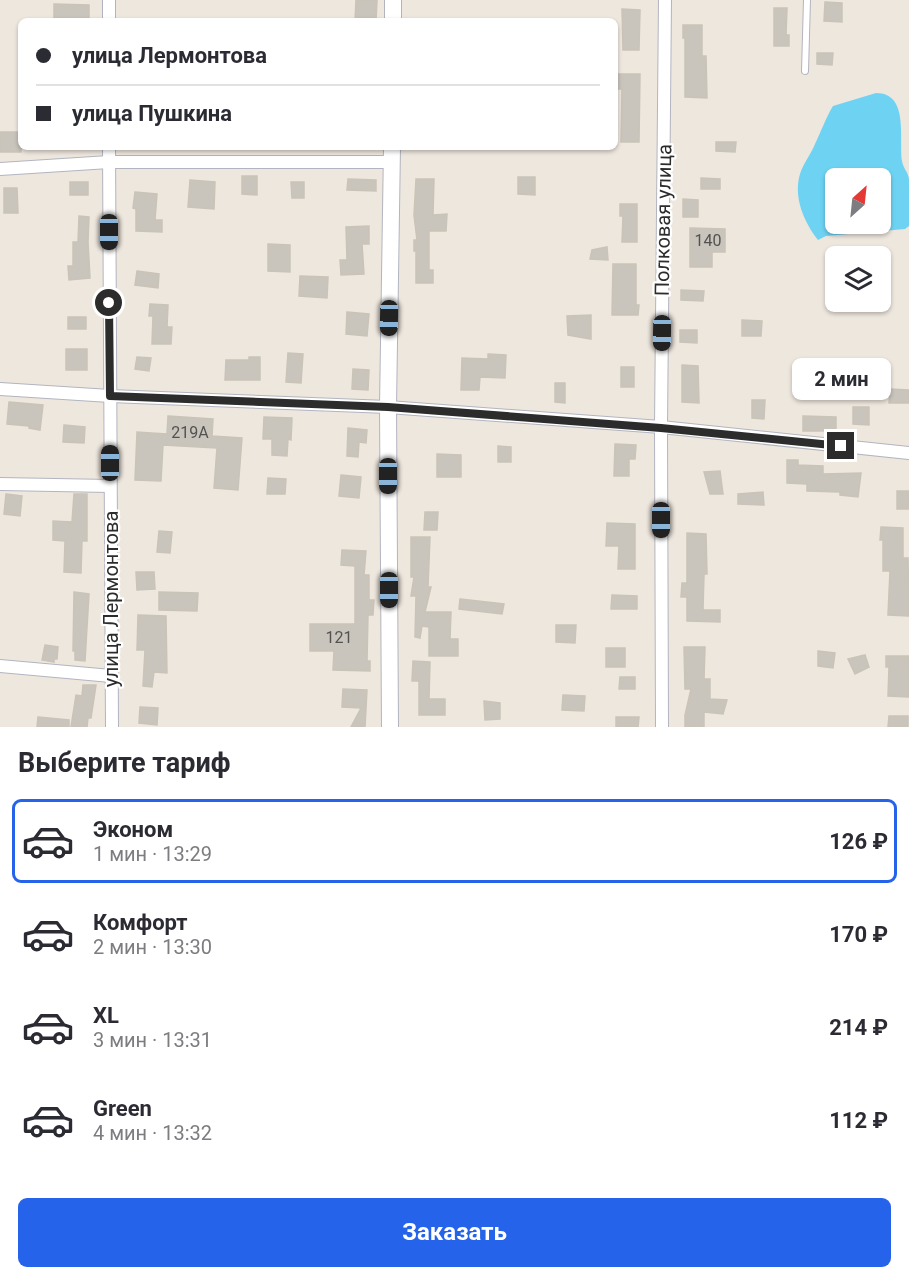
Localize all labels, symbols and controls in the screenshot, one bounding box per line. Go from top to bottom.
text: улица Лермонтова [72,43,267,68]
text: улица Пушкина [72,101,232,126]
street label: Полковая улица [650,144,676,296]
north arrow [825,168,891,234]
map controls [825,168,891,312]
car [100,214,118,250]
house number: 140 [695,231,721,250]
button: layers [825,246,891,312]
route start [95,289,122,316]
car [380,300,398,336]
car [653,315,671,351]
callout: 2 мин [792,359,890,401]
text: 2 мин [814,367,869,391]
house number: 219А [171,423,209,442]
route end [827,432,854,459]
car [101,445,119,481]
car [379,458,397,494]
car [652,502,670,538]
street label: улица Лермонтова [99,511,123,687]
car [380,572,398,608]
house number: 121 [326,628,352,647]
text: Выберите тариф [18,747,230,779]
icon: car [21,814,75,868]
text: Эконом [93,817,173,842]
text: 126 ₽ [829,829,888,854]
text: 1 мин · 13:29 [93,842,212,866]
icon: car [21,907,75,961]
text: Комфорт [93,910,188,935]
text: 170 ₽ [829,922,888,947]
text: 2 мин · 13:30 [93,935,212,959]
icon: car [21,1000,75,1054]
text: XL [93,1003,119,1028]
text: 214 ₽ [829,1015,888,1040]
text: 3 мин · 13:31 [93,1028,212,1052]
icon: car [21,1093,75,1147]
text: Green [93,1096,152,1121]
text: 112 ₽ [829,1108,888,1133]
text: 4 мин · 13:32 [93,1121,212,1145]
button: Заказать [18,1198,891,1267]

